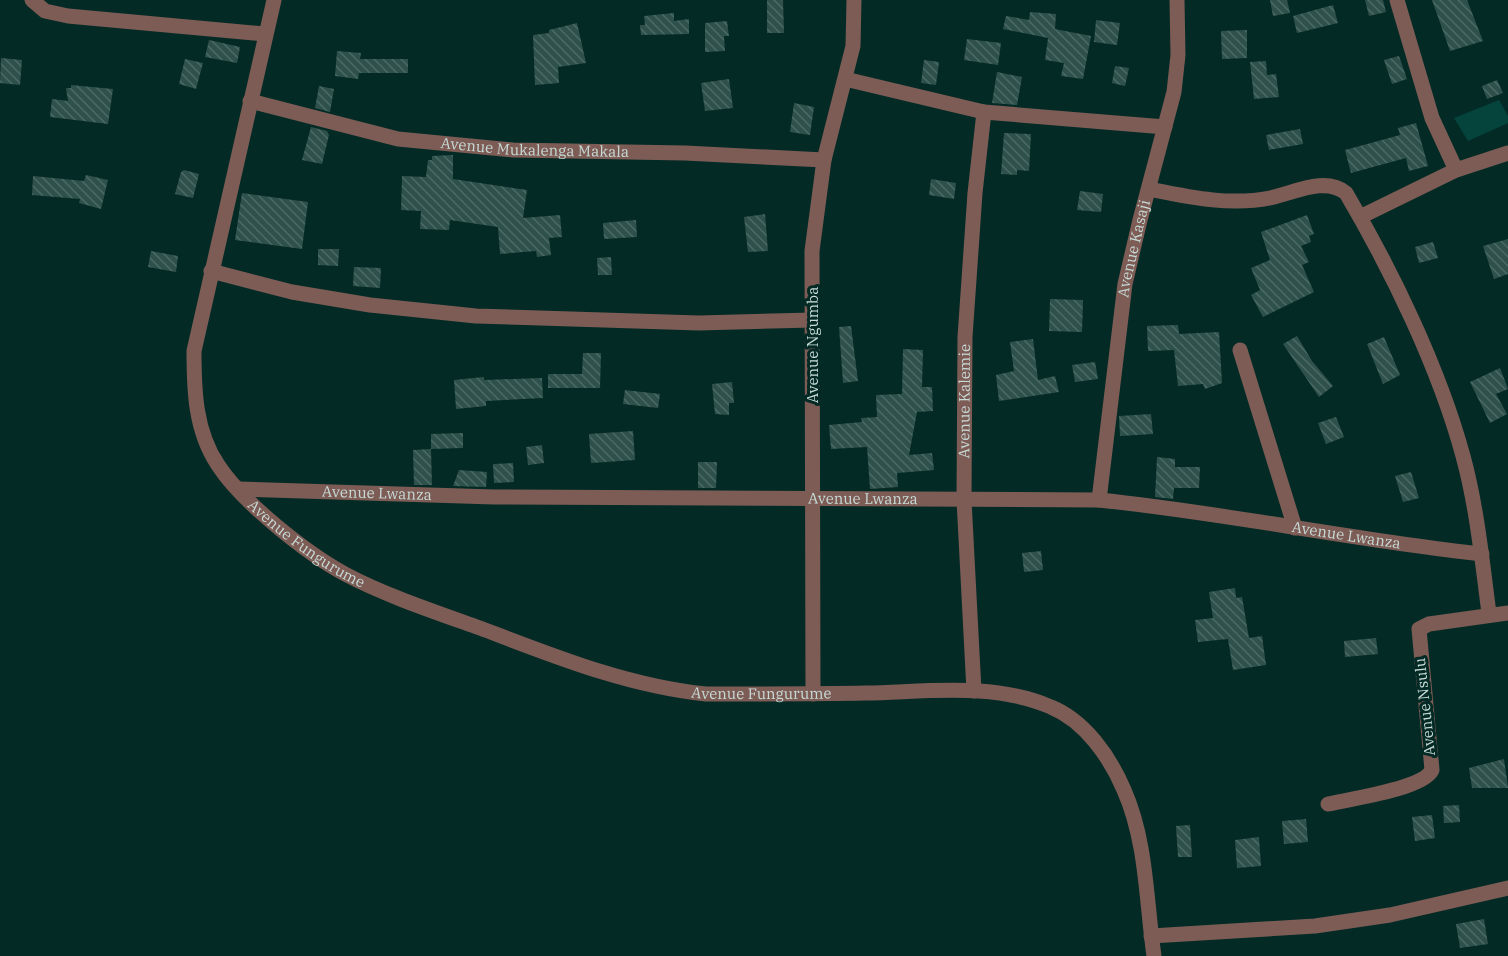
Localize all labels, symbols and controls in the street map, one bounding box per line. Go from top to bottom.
street label: Avenue Mukalenga Makala [440,133,629,161]
street label: Avenue Kasaji [1113,197,1154,298]
street label: Avenue Ngumba [803,287,822,403]
street label: Avenue Kalemie [954,344,974,459]
street label: Avenue Lwanza [322,482,432,504]
street label: Avenue Lwanza [808,489,918,508]
street label: Avenue Fungurume [244,495,368,592]
street label: Avenue Lwanza [1291,517,1402,553]
street label: Avenue Nsulu [1410,657,1439,757]
street label: Avenue Fungurume [690,682,832,703]

